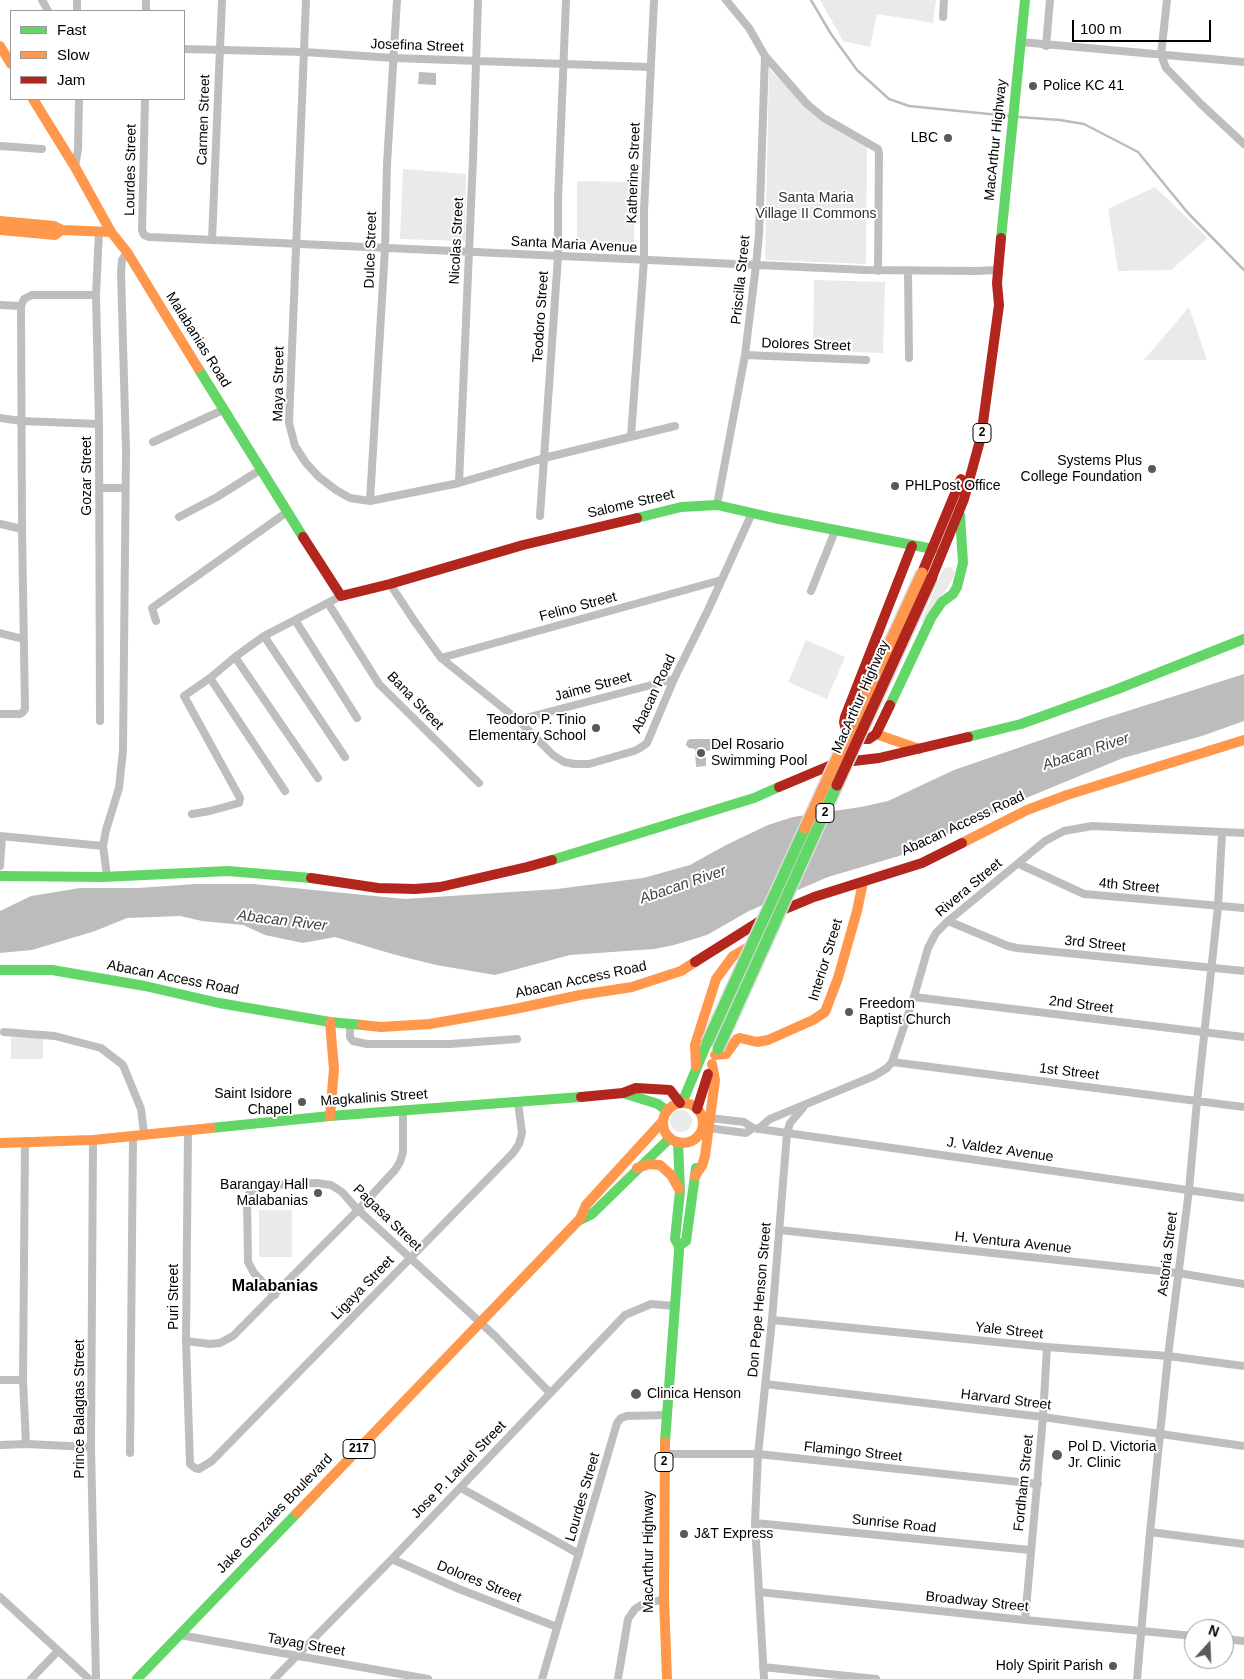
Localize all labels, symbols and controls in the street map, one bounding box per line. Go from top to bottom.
legend [10,10,185,100]
scale bar [1074,10,1213,42]
text: 100 m [1080,20,1122,37]
text: Fast [57,21,86,38]
street label: Josefina Street [370,36,464,56]
text: Slow [57,46,90,63]
text: Jam [57,71,85,88]
street label: Carmen Street [194,74,214,166]
street label: MacArthur Highway [981,78,1011,202]
place label: Police KC 41 [1043,78,1124,94]
marker: Police KC 41 [1027,80,1039,92]
street label: Katherine Street [624,122,644,224]
street label: Lourdes Street [122,124,140,216]
place label: LBC [911,130,938,146]
marker: LBC [942,132,954,144]
park label: Santa Maria Village II Commons [755,190,877,222]
street label: Nicolas Street [446,197,468,285]
street label: Dulce Street [361,211,381,289]
street label: Santa Maria Avenue [510,233,638,257]
street label: Priscilla Street [728,235,754,325]
street label: Teodoro Street [529,271,553,363]
street label: Malabanias Road [162,289,234,391]
street label: Dolores Street [761,335,851,355]
street label: Maya Street [270,346,288,422]
road number: 2 [973,423,991,442]
street label: Gozar Street [79,436,95,516]
place label: Systems Plus College Foundation [1021,453,1142,486]
marker: Systems Plus College Foundation [1146,463,1158,475]
place label: PHLPost Office [905,478,1000,494]
marker: PHLPost Office [889,480,901,492]
street label: Salome Street [586,486,676,522]
street label: Felino Street [537,589,619,625]
street label: MacArthur Highway [828,638,894,756]
street label: Abacan Road [628,652,680,736]
street label: Bana Street [383,669,447,733]
street label: Jaime Street [553,669,633,705]
place label: Teodoro P. Tinio Elementary School [468,712,586,744]
marker: Teodoro P. Tinio Elementary School [590,722,602,734]
water label: Abacan River [1040,730,1132,774]
place label: Del Rosario Swimming Pool [711,737,807,770]
marker: Del Rosario Swimming Pool [695,747,707,759]
street label: Abacan Access Road [899,788,1027,860]
road number: 2 [816,804,834,822]
street label: Rivera Street [932,855,1006,921]
water label: Abacan River [638,862,728,908]
street label: 4th Street [1098,875,1160,897]
water label: Abacan River [236,907,328,935]
street label: Interior Street [806,917,846,1003]
street label: 3rd Street [1064,932,1126,956]
street label: Abacan Access Road [106,957,240,999]
street label: Abacan Access Road [514,958,648,1002]
street label: 2nd Street [1048,993,1114,1017]
place label: Freedom Baptist Church [859,996,951,1028]
marker: Freedom Baptist Church [843,1006,855,1018]
street label: 1st Street [1038,1060,1100,1084]
place label: Saint Isidore Chapel [214,1086,292,1118]
street label: Magkalinis Street [320,1086,428,1110]
marker: Saint Isidore Chapel [296,1096,308,1108]
street label: J. Valdez Avenue [946,1134,1054,1166]
place label: Barangay Hall Malabanias [220,1177,308,1210]
street label: Pagasa Street [349,1181,425,1255]
marker: Barangay Hall Malabanias [312,1187,324,1199]
street label: Astoria Street [1154,1211,1182,1297]
street label: Don Pepe Henson Street [745,1222,775,1378]
street label: H. Ventura Avenue [954,1229,1072,1257]
street label: Ligaya Street [328,1252,398,1324]
street label: Puri Street [166,1264,182,1330]
district label: Malabanias [232,1277,318,1297]
street label: Yale Street [974,1319,1044,1343]
street label: Prince Balagtas Street [72,1339,88,1479]
place label: Clinica Henson [647,1386,741,1402]
street label: Harvard Street [960,1386,1052,1414]
marker: Clinica Henson [629,1387,643,1401]
street label: Jose P. Laurel Street [408,1418,510,1522]
street label: Fordham Street [1011,1434,1037,1532]
street label: Flamingo Street [803,1438,903,1466]
place label: Pol D. Victoria Jr. Clinic [1068,1439,1156,1471]
road number: 217 [343,1440,375,1458]
marker: Pol D. Victoria Jr. Clinic [1050,1448,1064,1462]
street label: Jake Gonzales Boulevard [214,1451,336,1577]
street label: Lourdes Street [562,1451,604,1543]
road number: 2 [655,1452,673,1471]
street label: MacArthur Highway [641,1491,657,1613]
street label: Sunrise Road [851,1511,937,1537]
place label: J&T Express [694,1526,773,1542]
marker: J&T Express [678,1528,690,1540]
street label: Dolores Street [434,1557,524,1607]
street label: Broadway Street [925,1588,1029,1616]
north arrow [1184,1619,1234,1669]
text: N [1206,1622,1221,1640]
street label: Tayag Street [266,1630,346,1660]
place label: Holy Spirit Parish [996,1658,1103,1674]
marker: Holy Spirit Parish [1107,1660,1119,1672]

